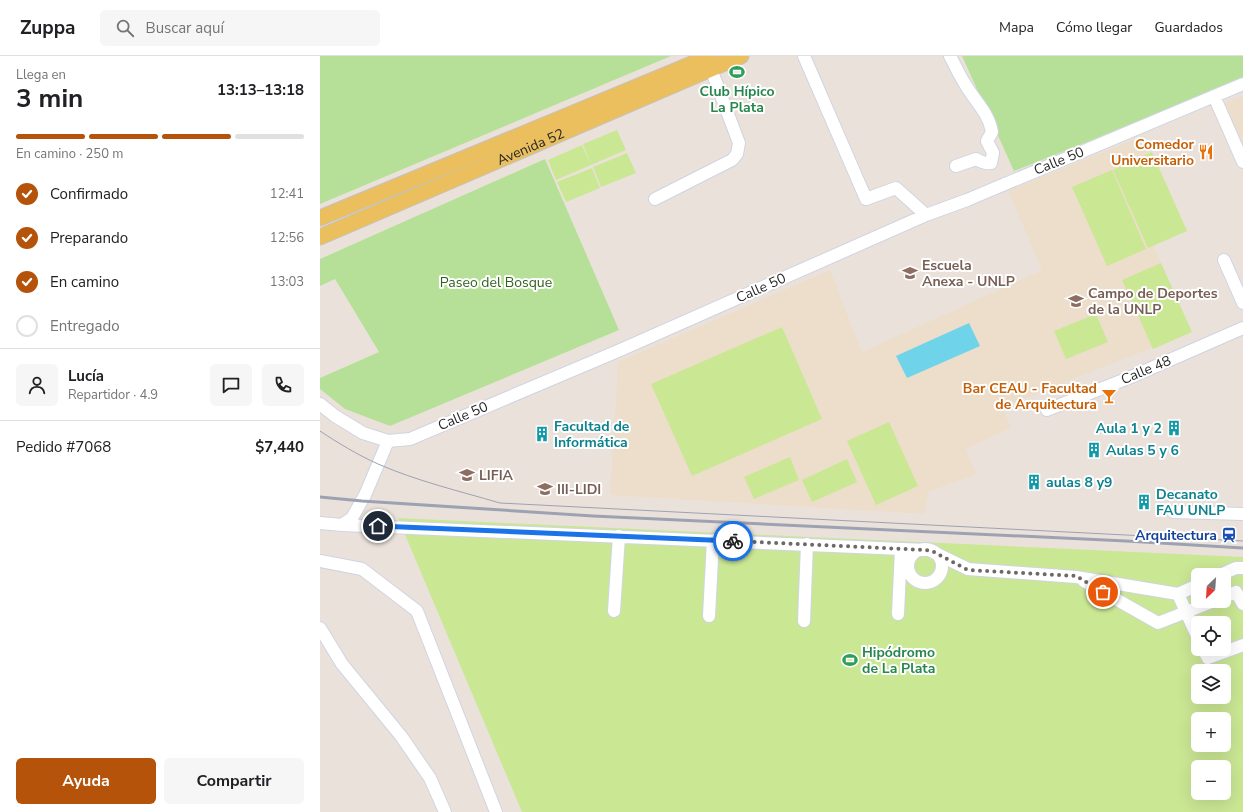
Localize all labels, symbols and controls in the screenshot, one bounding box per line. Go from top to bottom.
search box [100,10,380,46]
text: Zuppa [20,15,76,41]
icon: search [114,17,136,39]
text: Buscar aquí [146,18,224,38]
text: Mapa [999,18,1034,37]
text: Cómo llegar [1056,18,1132,37]
text: Guardados [1154,18,1223,37]
sports icon: Club Hípico La Plata [728,63,746,81]
text: Llega en [16,66,66,84]
text: 13:13–13:18 [217,80,304,100]
text: 3 min [16,81,83,116]
place label: Club Hípico La Plata [699,82,775,117]
street label: Avenida 52 [494,124,567,169]
place label: Comedor Universitario [1111,135,1195,170]
street label: Calle 50 [1031,142,1087,180]
restaurant icon: Comedor Universitario [1197,143,1215,161]
text: En camino · 250 m [16,145,123,163]
icon: check [16,183,38,205]
text: Confirmado [50,184,128,204]
text: 12:41 [270,185,304,203]
icon: check [16,227,38,249]
text: Preparando [50,228,128,248]
text: 12:56 [270,229,304,247]
place label: Escuela Anexa - UNLP [922,256,1015,291]
school or university icon: Escuela Anexa - UNLP [901,264,919,282]
street label: Calle 50 [733,269,789,307]
icon: check [16,271,38,293]
text: En camino [50,272,119,292]
text: 13:03 [270,273,304,291]
park label: Paseo del Bosque [440,273,552,292]
place label: Campo de Deportes de la UNLP [1088,284,1218,319]
school or university icon: Campo de Deportes de la UNLP [1067,292,1085,310]
text: Entregado [50,316,120,336]
street label: Calle 48 [1118,351,1174,389]
button: person [16,364,58,406]
button: chat [210,364,252,406]
button: phone [262,364,304,406]
text: Lucía [68,366,104,386]
place label: Bar CEAU - Facultad de Arquitectura [963,379,1097,414]
text: Repartidor · 4.9 [68,386,158,404]
bar icon: Bar CEAU - Facultad de Arquitectura [1100,387,1118,405]
street label: Calle 50 [435,397,491,435]
place label: Facultad de Informática [554,417,630,452]
place label: Aula 1 y 2 [1096,419,1162,438]
building icon: Aula 1 y 2 [1165,419,1183,437]
building icon: Facultad de Informática [533,425,551,443]
text: Pedido #7068 [16,437,111,457]
text: $7,440 [255,437,304,457]
building icon: Aulas 5 y 6 [1085,441,1103,459]
place label: Aulas 5 y 6 [1106,441,1179,460]
school or university icon: LIFIA [458,466,476,484]
place label: LIFIA [479,466,514,485]
building icon: aulas 8 y9 [1025,473,1043,491]
place label: aulas 8 y9 [1046,473,1112,492]
school or university icon: III-LIDI [536,480,554,498]
place label: III-LIDI [557,480,601,499]
place label: Decanato FAU UNLP [1156,485,1225,520]
building icon: Decanato FAU UNLP [1135,493,1153,511]
pin [361,509,395,543]
icon: home [367,515,389,537]
courier [713,521,753,561]
place label: Arquitectura [1135,526,1217,545]
station icon: Arquitectura [1220,526,1238,544]
icon: bike [722,530,744,552]
north arrow [1191,568,1231,608]
map controls [1191,568,1231,800]
pin [1086,575,1120,609]
icon: bag [1092,581,1114,603]
button: locate [1191,616,1231,656]
place label: Hipódromo de La Plata [862,643,935,678]
sports icon: Hipódromo de La Plata [841,651,859,669]
button: layers [1191,664,1231,704]
button: + [1191,712,1231,752]
button: Ayuda [16,758,156,804]
button: Compartir [164,758,304,804]
button: − [1191,760,1231,800]

